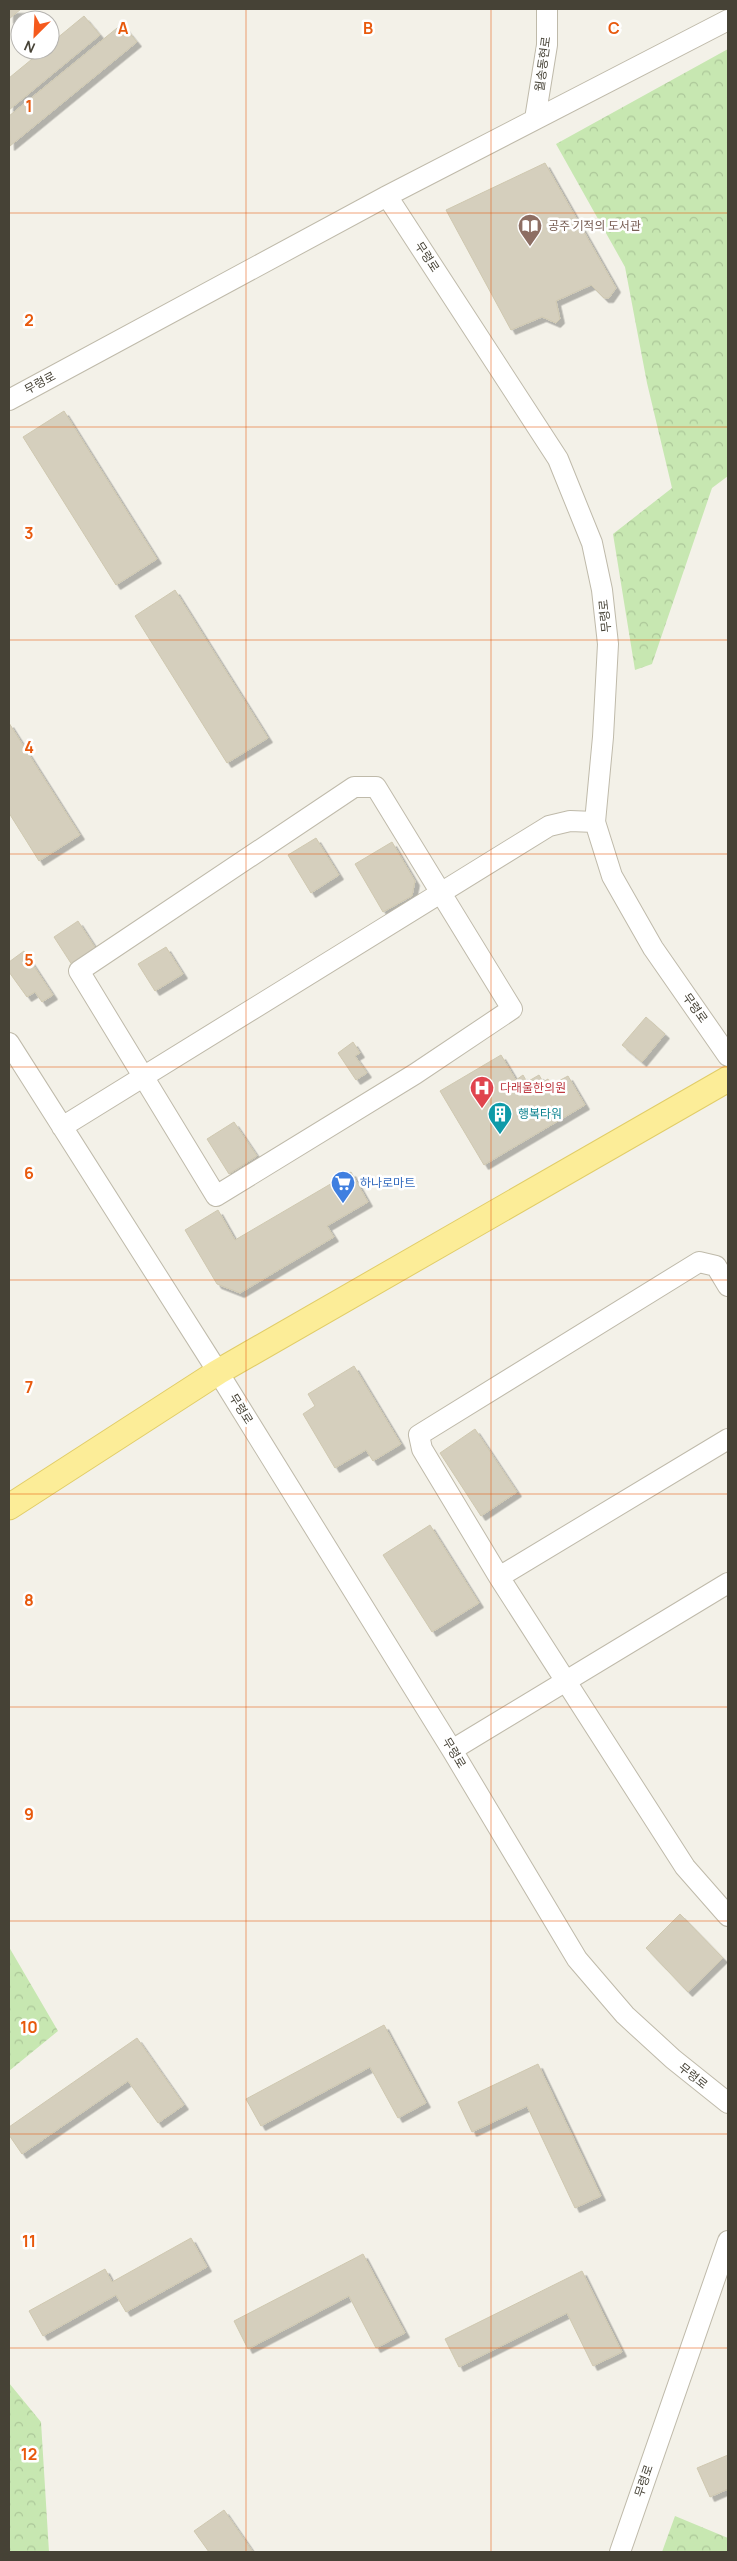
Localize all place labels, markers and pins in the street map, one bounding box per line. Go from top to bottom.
library icon: 공주 기적의 도서관 [517,213,543,247]
place label: 공주 기적의 도서관 [548,217,641,234]
hospital icon: 다래울한의원 [469,1075,495,1109]
place label: 다래울한의원 [500,1079,566,1096]
building icon: 행복타워 [487,1101,513,1135]
place label: 행복타워 [518,1105,562,1122]
supermarket icon: 하나로마트 [330,1170,356,1204]
place label: 하나로마트 [360,1174,415,1191]

